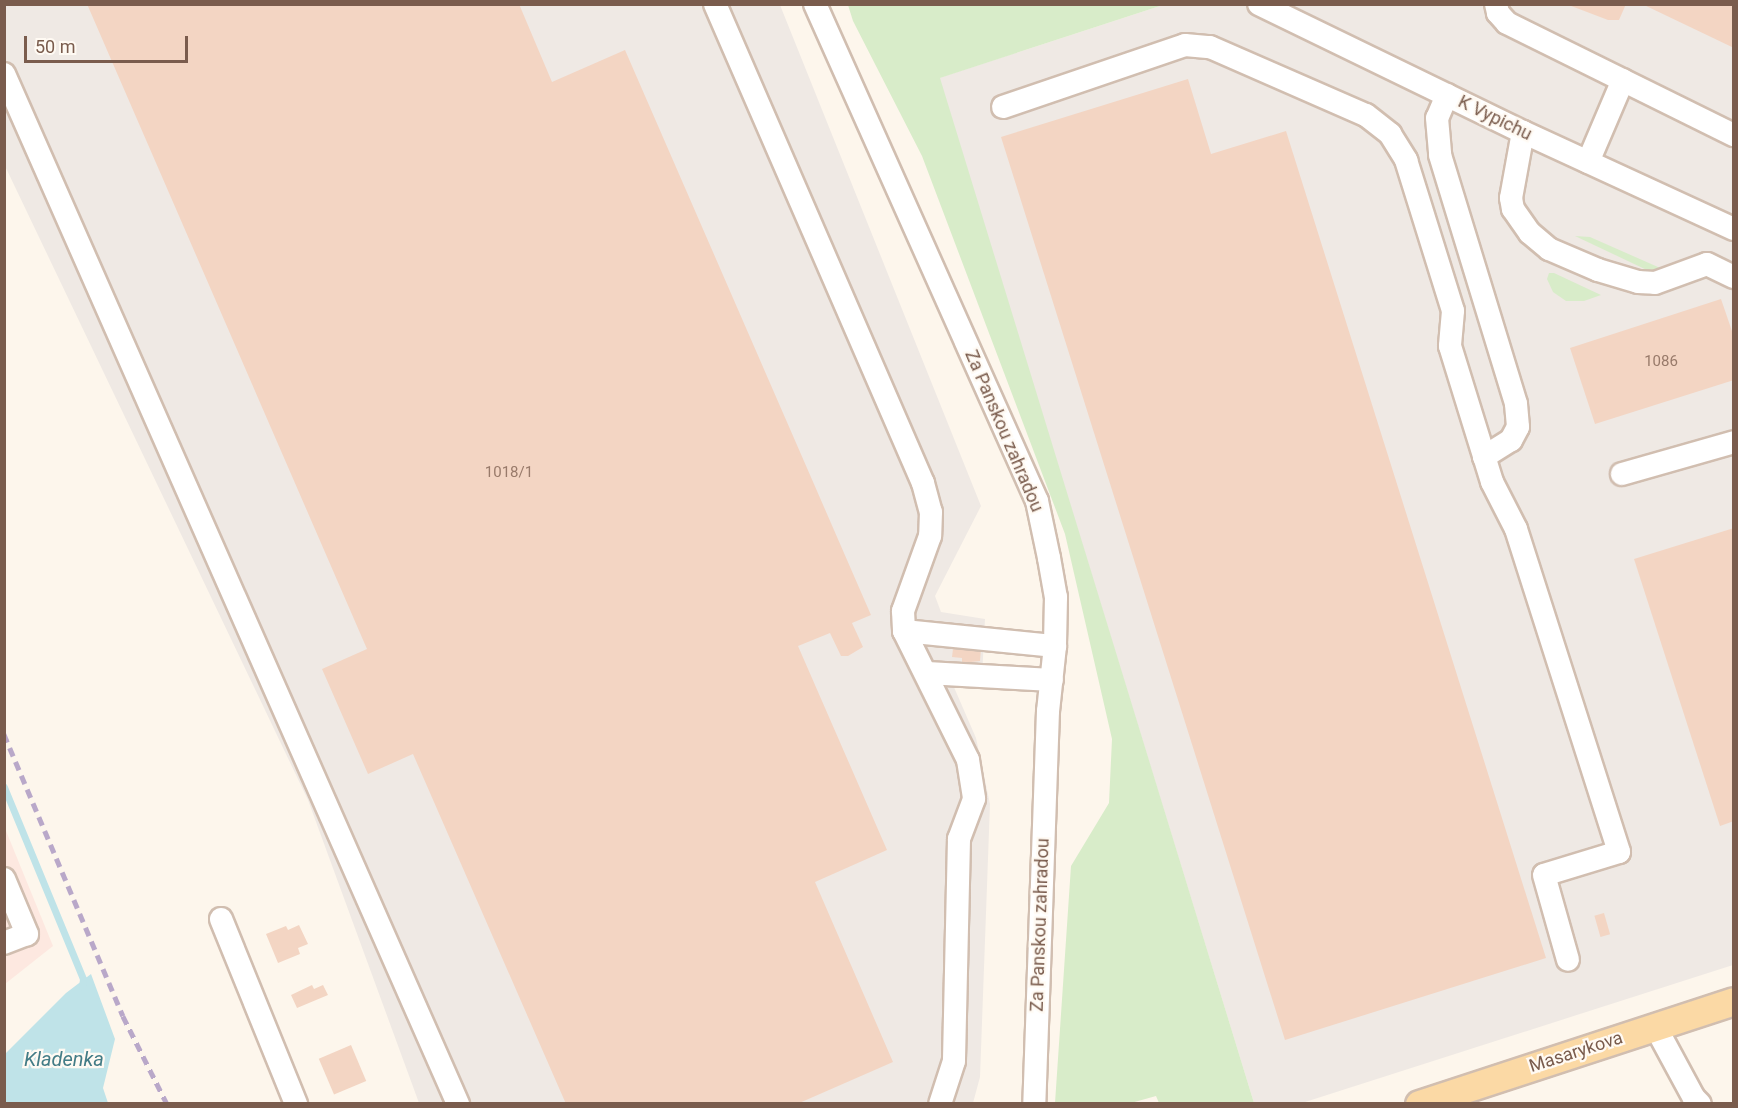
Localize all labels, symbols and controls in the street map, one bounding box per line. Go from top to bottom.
scale bar [27,24,190,62]
text: 50 m [35,36,75,57]
street label: K Vypichu [1455,91,1535,145]
street label: Za Panskou zahradou [960,347,1048,515]
house number: 1086 [1644,353,1678,371]
house number: 1018/1 [485,464,533,482]
street label: Za Panskou zahradou [1026,838,1054,1012]
street label: Masarykova [1527,1027,1625,1077]
water label: Kladenka [24,1047,104,1071]

